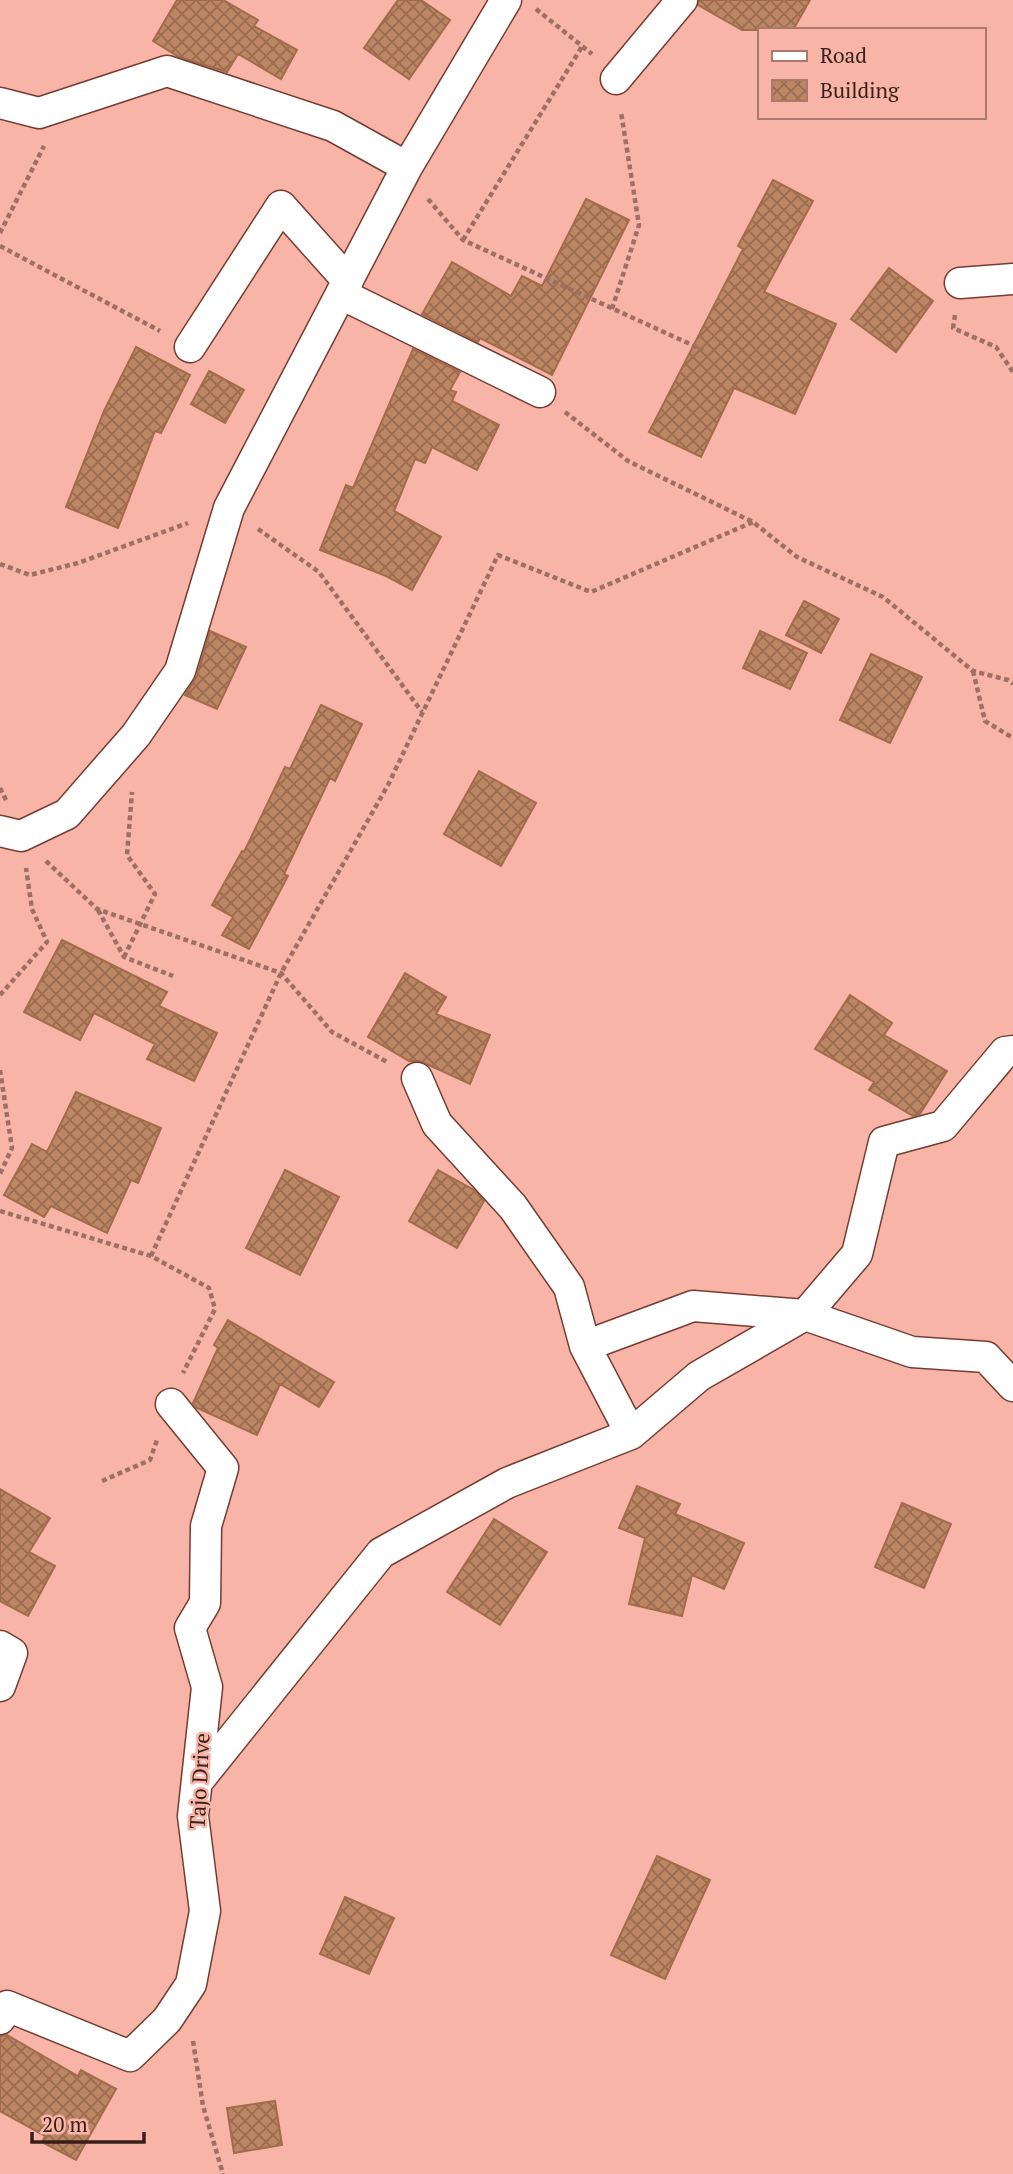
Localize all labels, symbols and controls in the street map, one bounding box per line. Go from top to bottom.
legend [758,28,985,119]
text: Road [820,41,867,69]
text: Building [820,76,900,104]
street label: Tajo Drive [183,1732,215,1830]
scale bar [32,2100,144,2144]
text: 20 m [42,2110,88,2138]

